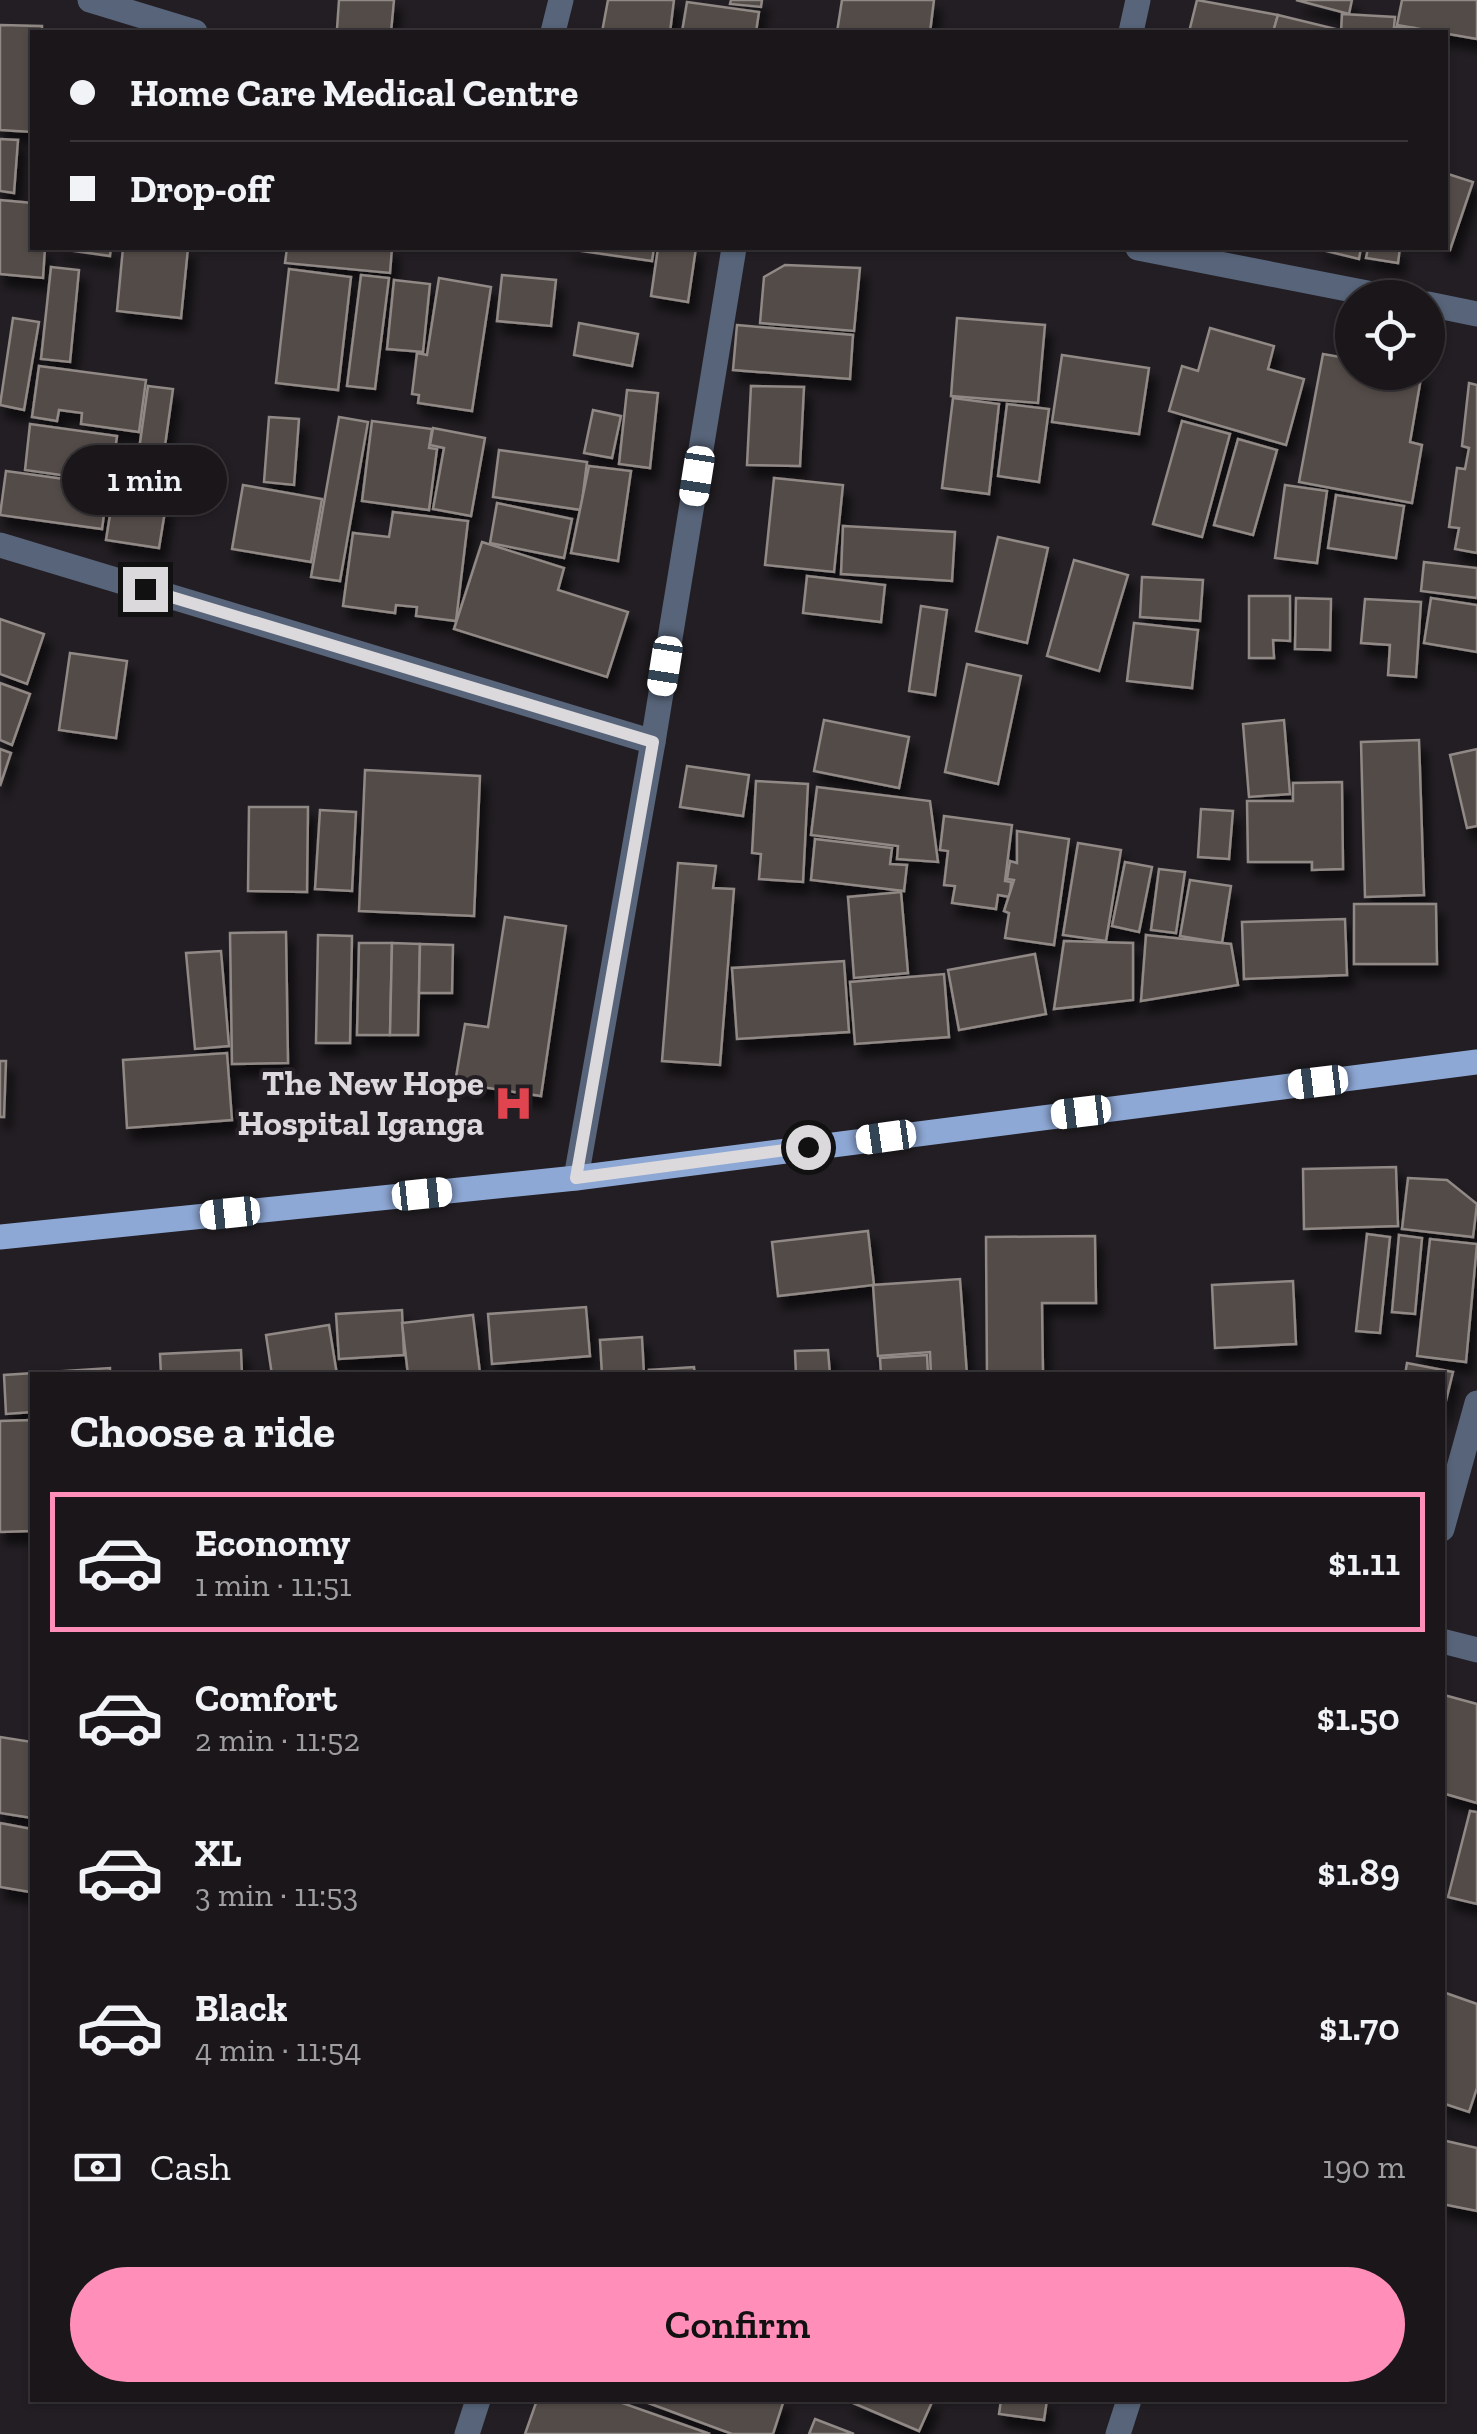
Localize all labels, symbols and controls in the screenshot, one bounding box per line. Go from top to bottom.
text: Home Care Medical Centre [130,70,578,116]
text: Drop-off [130,166,271,212]
map controls [1335,280,1445,390]
button: locate [1335,280,1445,390]
callout: 1 min [62,444,228,514]
car [677,444,717,508]
text: 1 min [107,461,182,499]
route end [123,567,168,612]
car [645,634,685,698]
place label: The New Hope Hospital Iganga [237,1062,484,1144]
car [1286,1063,1350,1101]
hospital icon: The New Hope Hospital Iganga [493,1082,535,1124]
car [1049,1093,1113,1131]
car [854,1118,918,1156]
route start [786,1125,831,1170]
car [391,1176,453,1212]
car [199,1195,261,1231]
text: Choose a ride [70,1405,335,1459]
icon: car [75,1517,165,1607]
text: Economy [195,1520,350,1566]
text: $1.11 [1328,1539,1400,1585]
text: 1 min · 11:51 [195,1566,352,1604]
icon: car [75,1672,165,1762]
text: Comfort [195,1675,337,1721]
text: $1.50 [1317,1694,1400,1740]
text: 2 min · 11:52 [195,1721,360,1759]
icon: car [75,1827,165,1917]
text: XL [195,1830,242,1876]
text: $1.89 [1317,1849,1400,1895]
text: 3 min · 11:53 [195,1876,358,1914]
icon: car [75,1982,165,2072]
text: Black [195,1985,288,2031]
text: $1.70 [1319,2004,1400,2050]
text: 4 min · 11:54 [195,2031,361,2069]
icon: cash [70,2140,125,2195]
text: Cash [150,2144,231,2190]
text: 190 m [1322,2148,1405,2186]
button: Confirm [70,2267,1405,2382]

